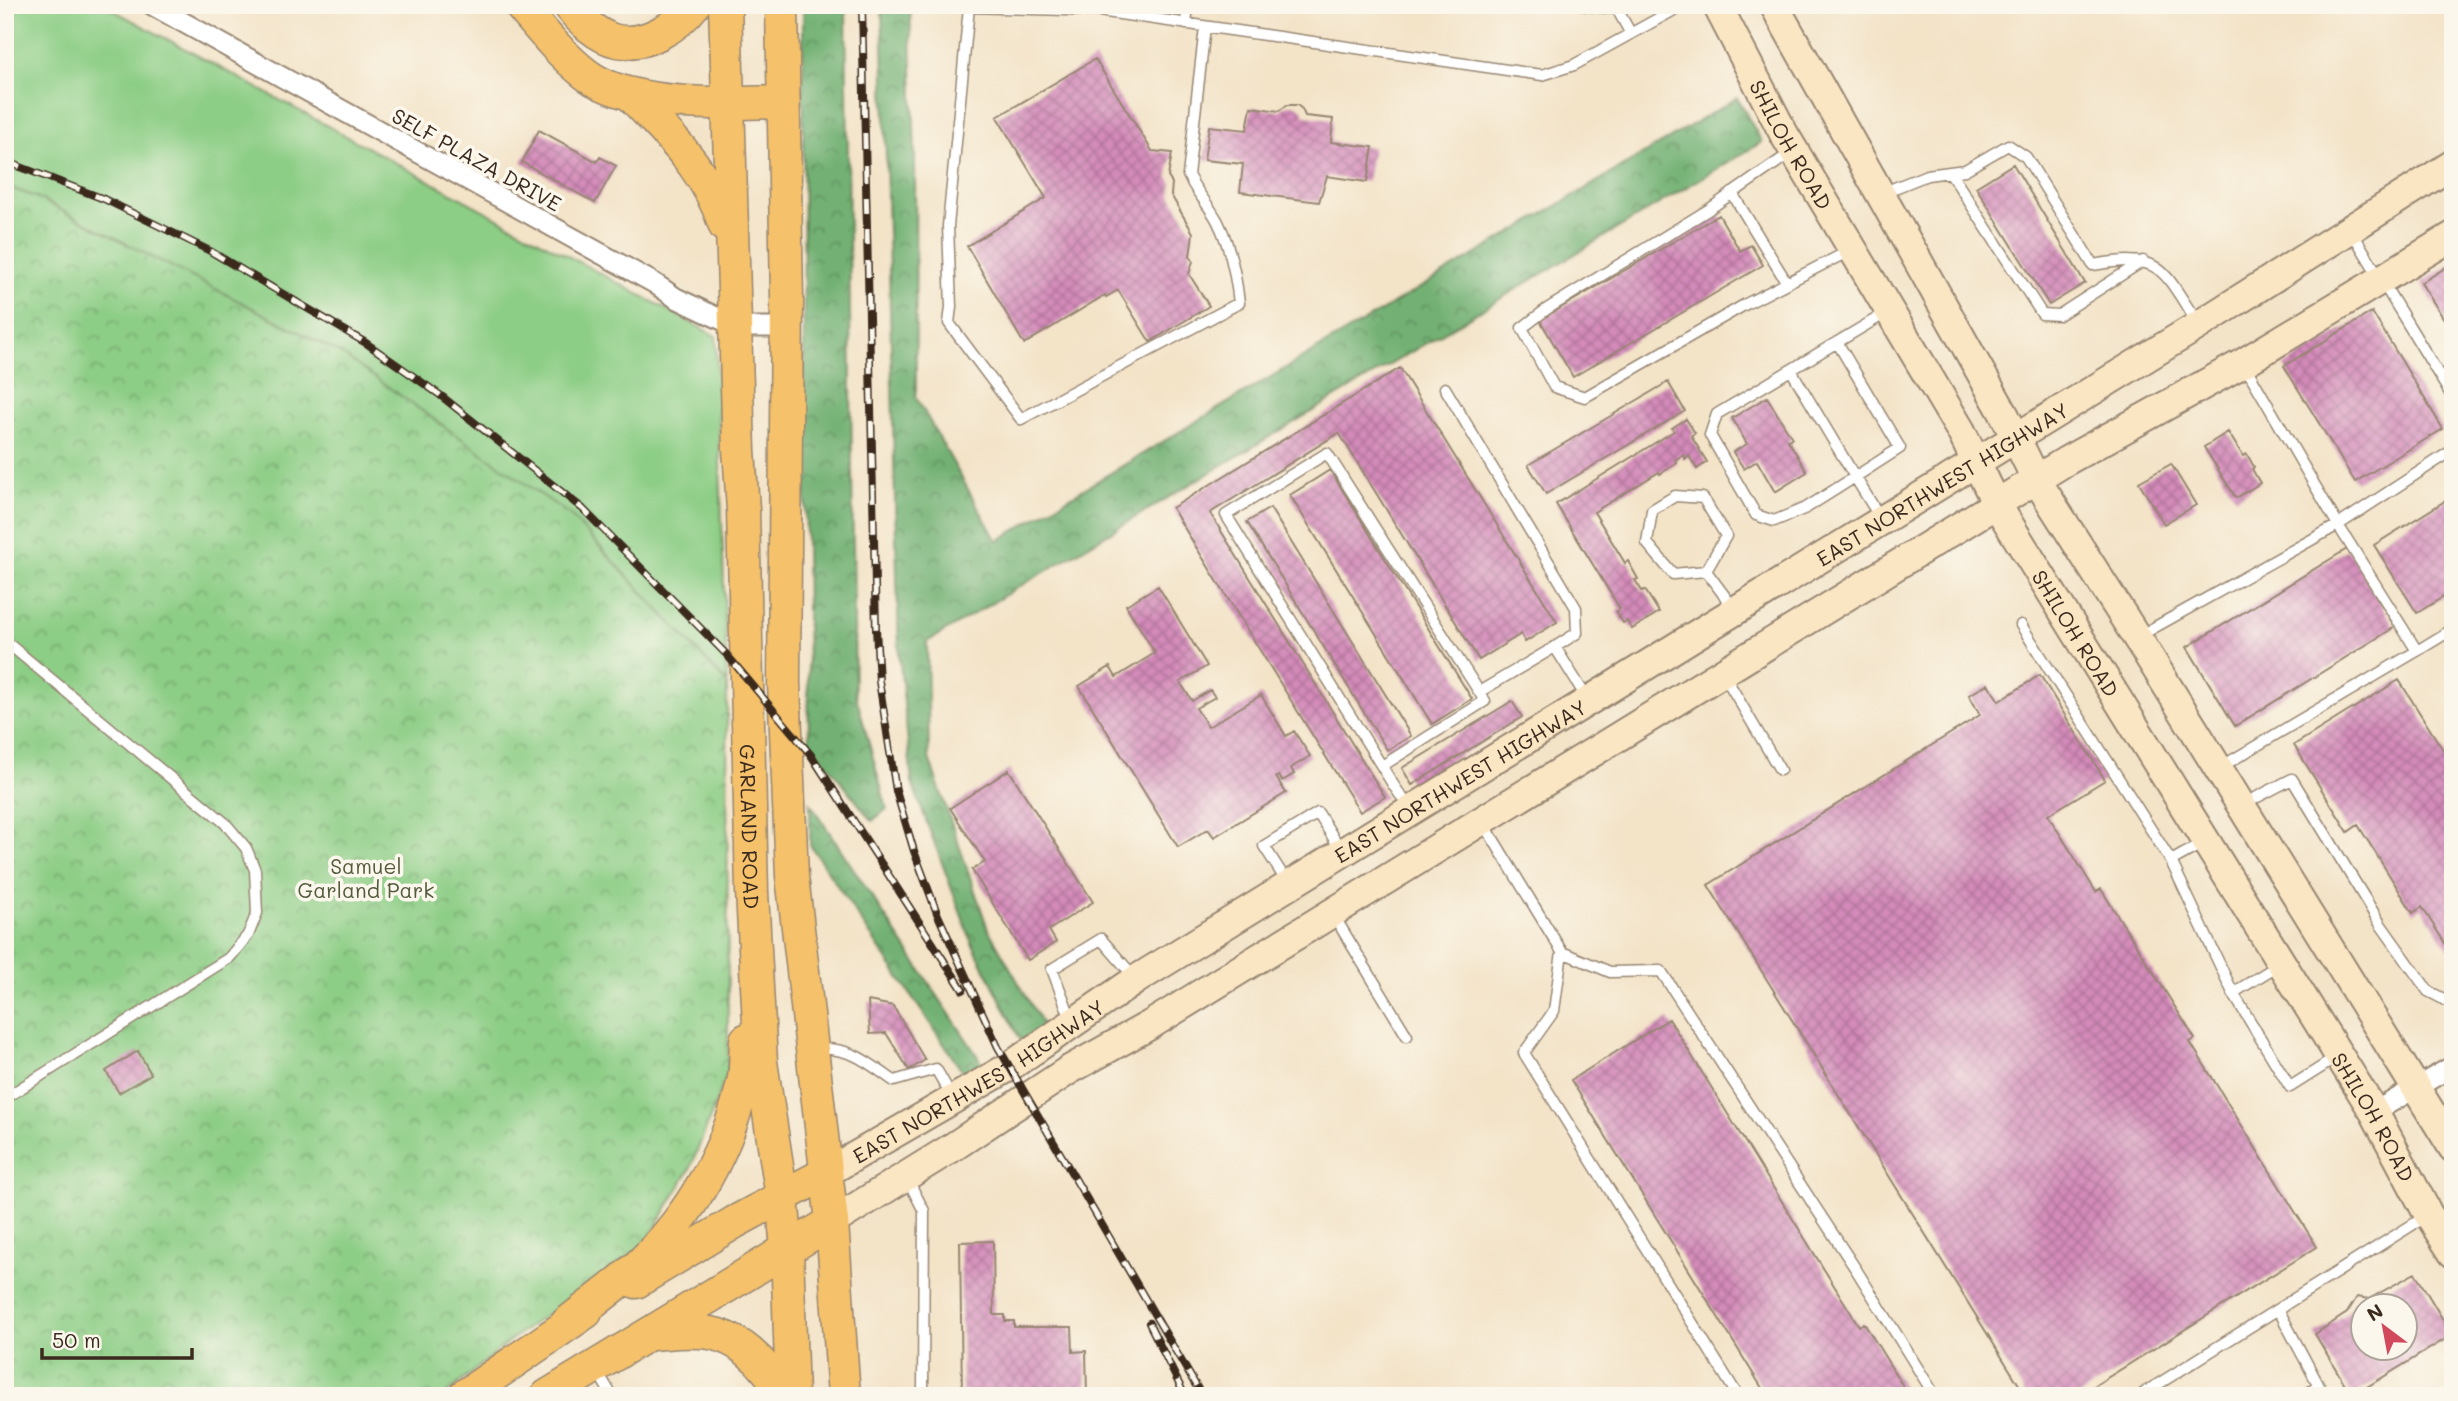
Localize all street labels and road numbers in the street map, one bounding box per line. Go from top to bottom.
street label: SHILOH ROAD [1745,75,1839,214]
street label: SELF PLAZA DRIVE [387,101,567,217]
street label: EAST NORTHWEST HIGHWAY [1811,395,2073,571]
street label: SHILOH ROAD [2027,564,2126,701]
street label: EAST NORTHWEST HIGHWAY [1329,692,1591,868]
street label: GARLAND ROAD [735,744,766,910]
street label: EAST NORTHWEST HIGHWAY [847,992,1109,1168]
street label: SHILOH ROAD [2327,1047,2422,1186]

